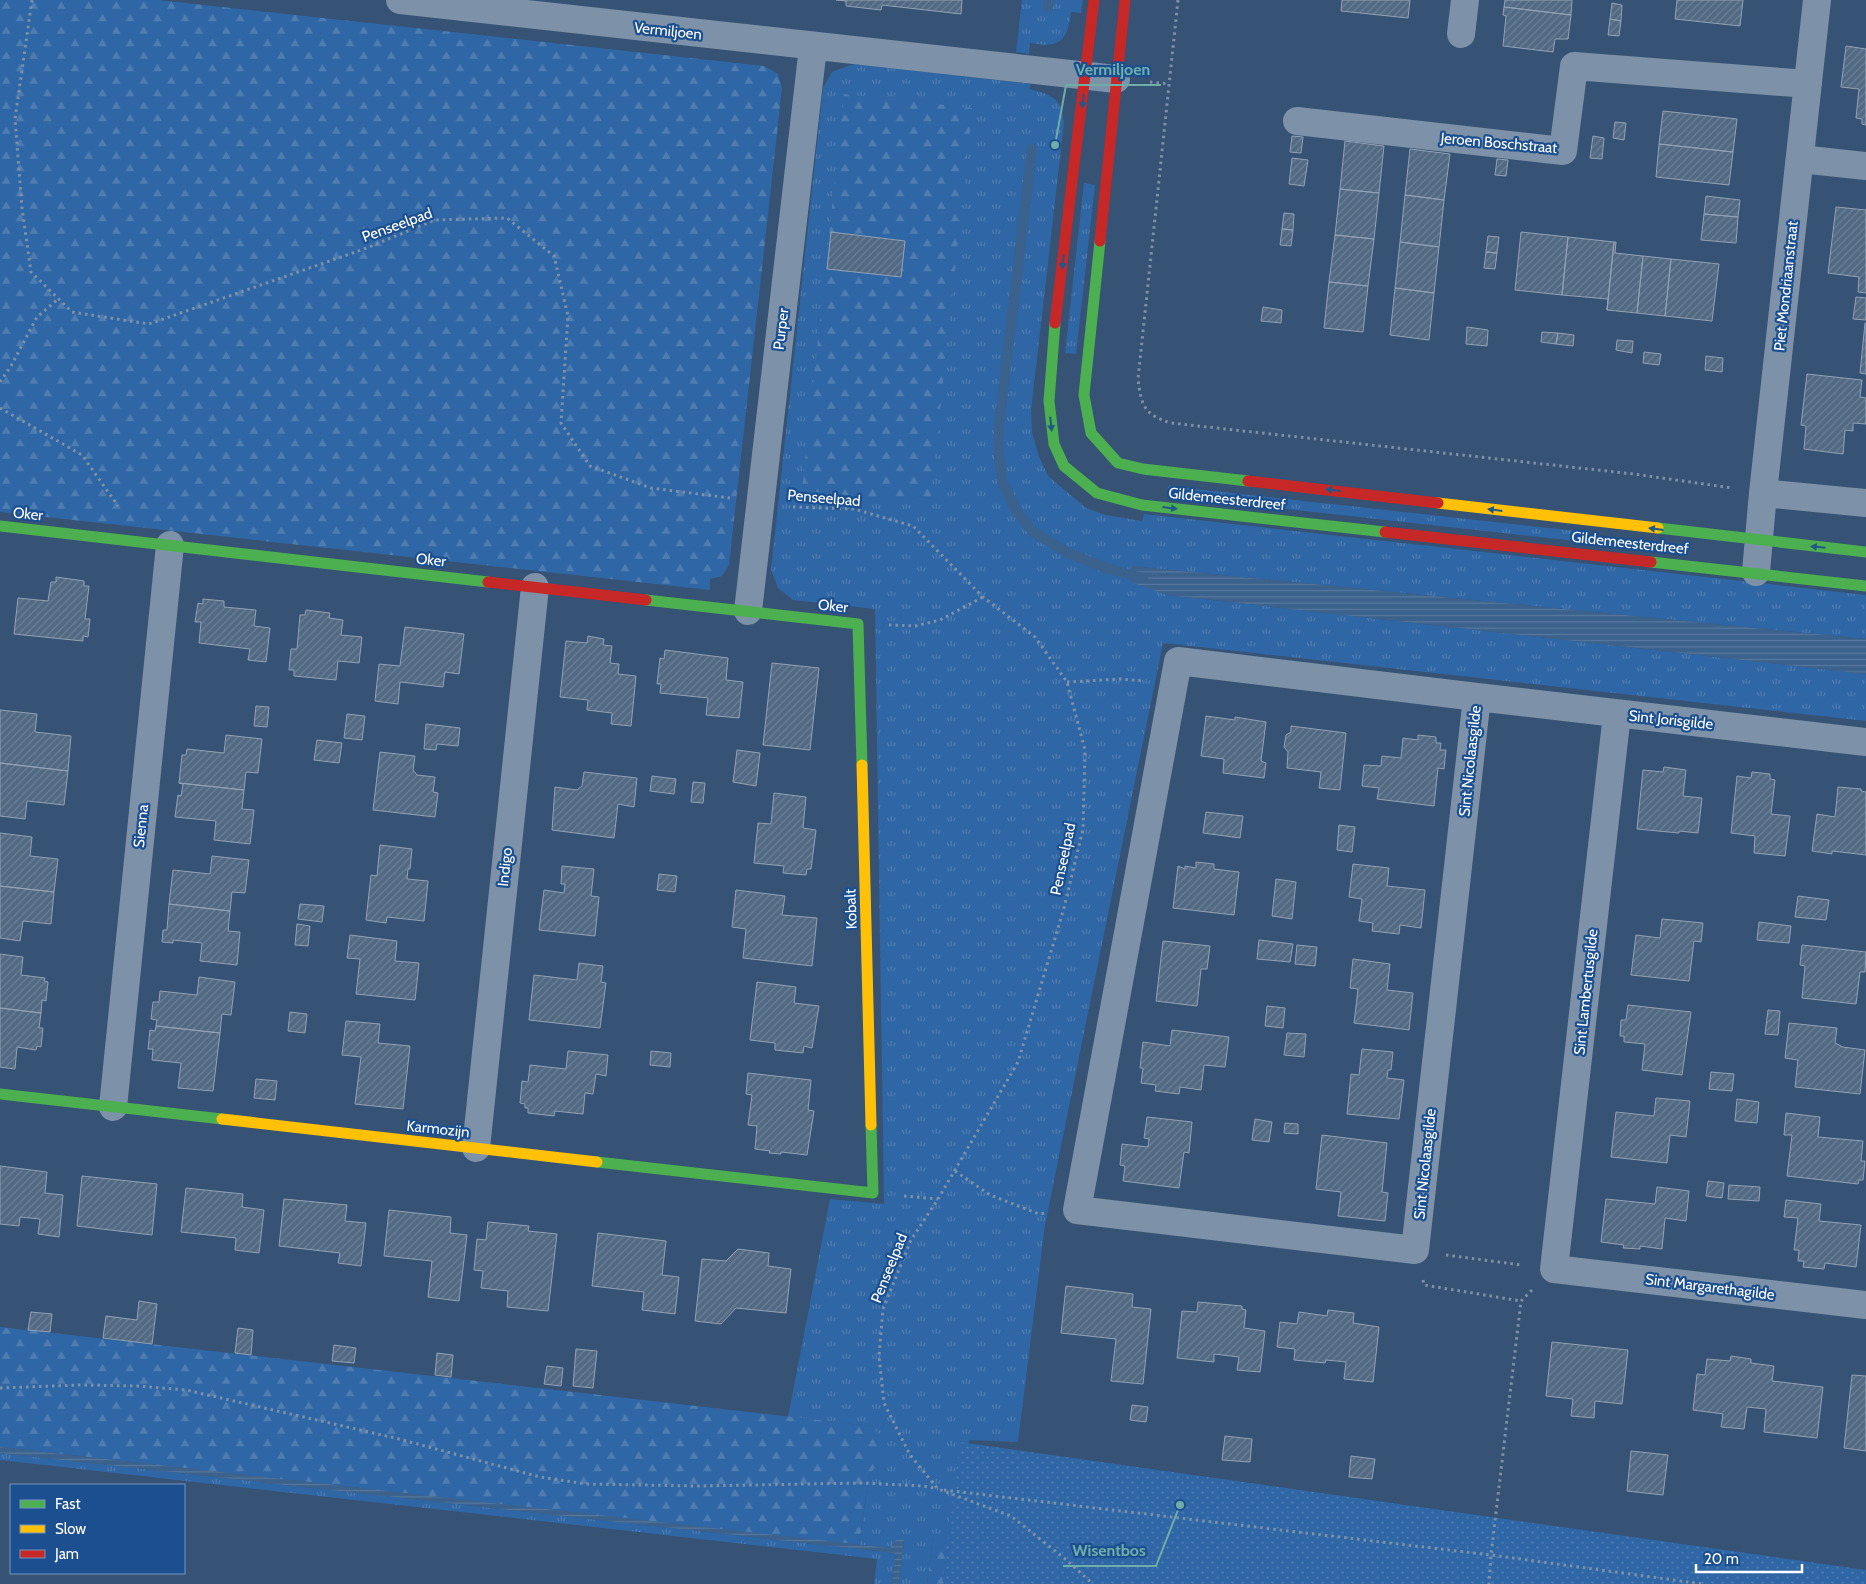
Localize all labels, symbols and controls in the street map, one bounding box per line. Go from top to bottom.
street label: Vermiljoen [633,18,703,44]
callout: Vermiljoen [1066,54,1161,85]
text: Vermiljoen [1076,60,1150,79]
one-way arrow [1079,93,1087,109]
street label: Jeroen Boschstraat [1439,129,1558,157]
street label: Penseelpad [359,204,435,246]
street label: Piet Mondriaanstraat [1770,220,1802,352]
one-way arrow [1059,254,1067,270]
street label: Purper [770,307,793,351]
one-way arrow [1047,416,1055,432]
street label: Gildemeesterdreef [1167,484,1287,514]
street label: Penseelpad [787,486,861,510]
one-way arrow [1325,486,1341,494]
street label: Oker [12,503,44,525]
one-way arrow [1163,504,1179,512]
one-way arrow [1486,506,1502,514]
one-way arrow [1648,525,1664,533]
street label: Gildemeesterdreef [1570,528,1690,558]
one-way arrow [1809,543,1825,551]
street label: Oker [415,549,447,571]
street label: Oker [817,595,849,617]
street label: Sint Nicolaasgilde [1455,704,1485,817]
street label: Sint Jorisgilde [1628,707,1714,733]
street label: Sienna [130,803,152,849]
street label: Penseelpad [1047,821,1079,897]
street label: Indigo [494,847,516,887]
street label: Kobalt [841,889,861,929]
street label: Sint Lambertusgilde [1570,928,1602,1056]
street label: Sint Nicolaasgilde [1410,1107,1440,1220]
street label: Karmozijn [405,1117,471,1141]
street label: Penseelpad [867,1231,911,1305]
street label: Sint Margarethagilde [1644,1270,1776,1304]
legend [10,1484,185,1574]
text: Fast [55,1495,80,1513]
text: Slow [55,1520,86,1538]
callout: Wisentbos [1063,1535,1156,1566]
text: Wisentbos [1072,1541,1146,1560]
scale bar [1696,1542,1802,1574]
text: Jam [54,1545,79,1563]
text: 20 m [1704,1550,1739,1568]

